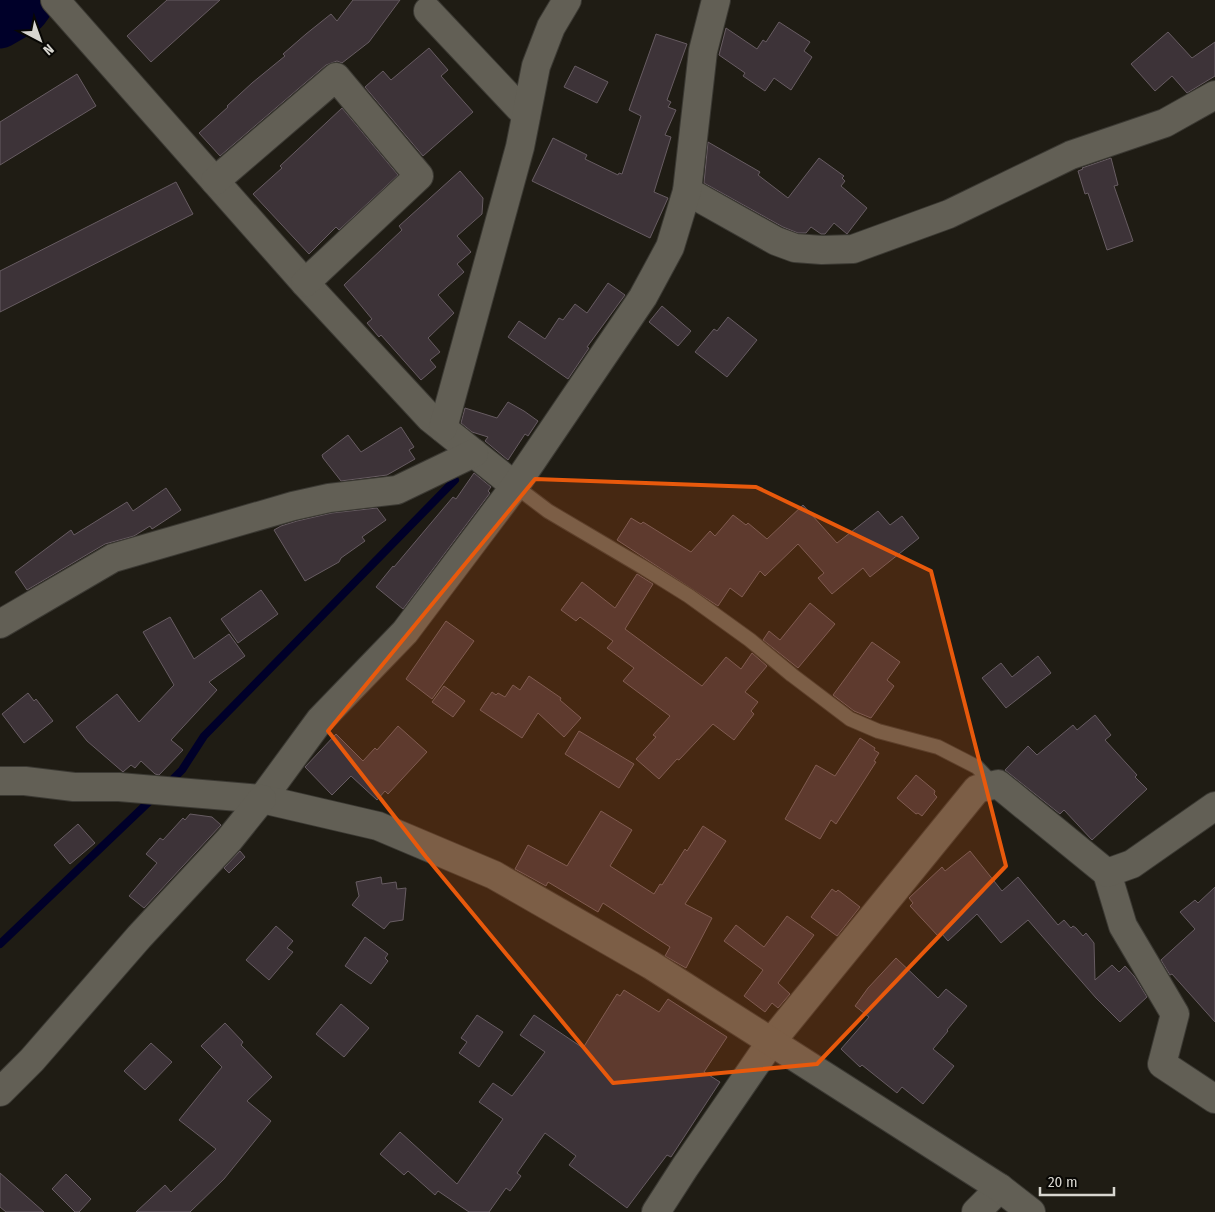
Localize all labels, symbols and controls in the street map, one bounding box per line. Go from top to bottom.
north arrow [15,15,65,65]
text: N [39,40,57,59]
scale bar [1040,1164,1114,1196]
text: 20 m [1048,1173,1078,1191]

